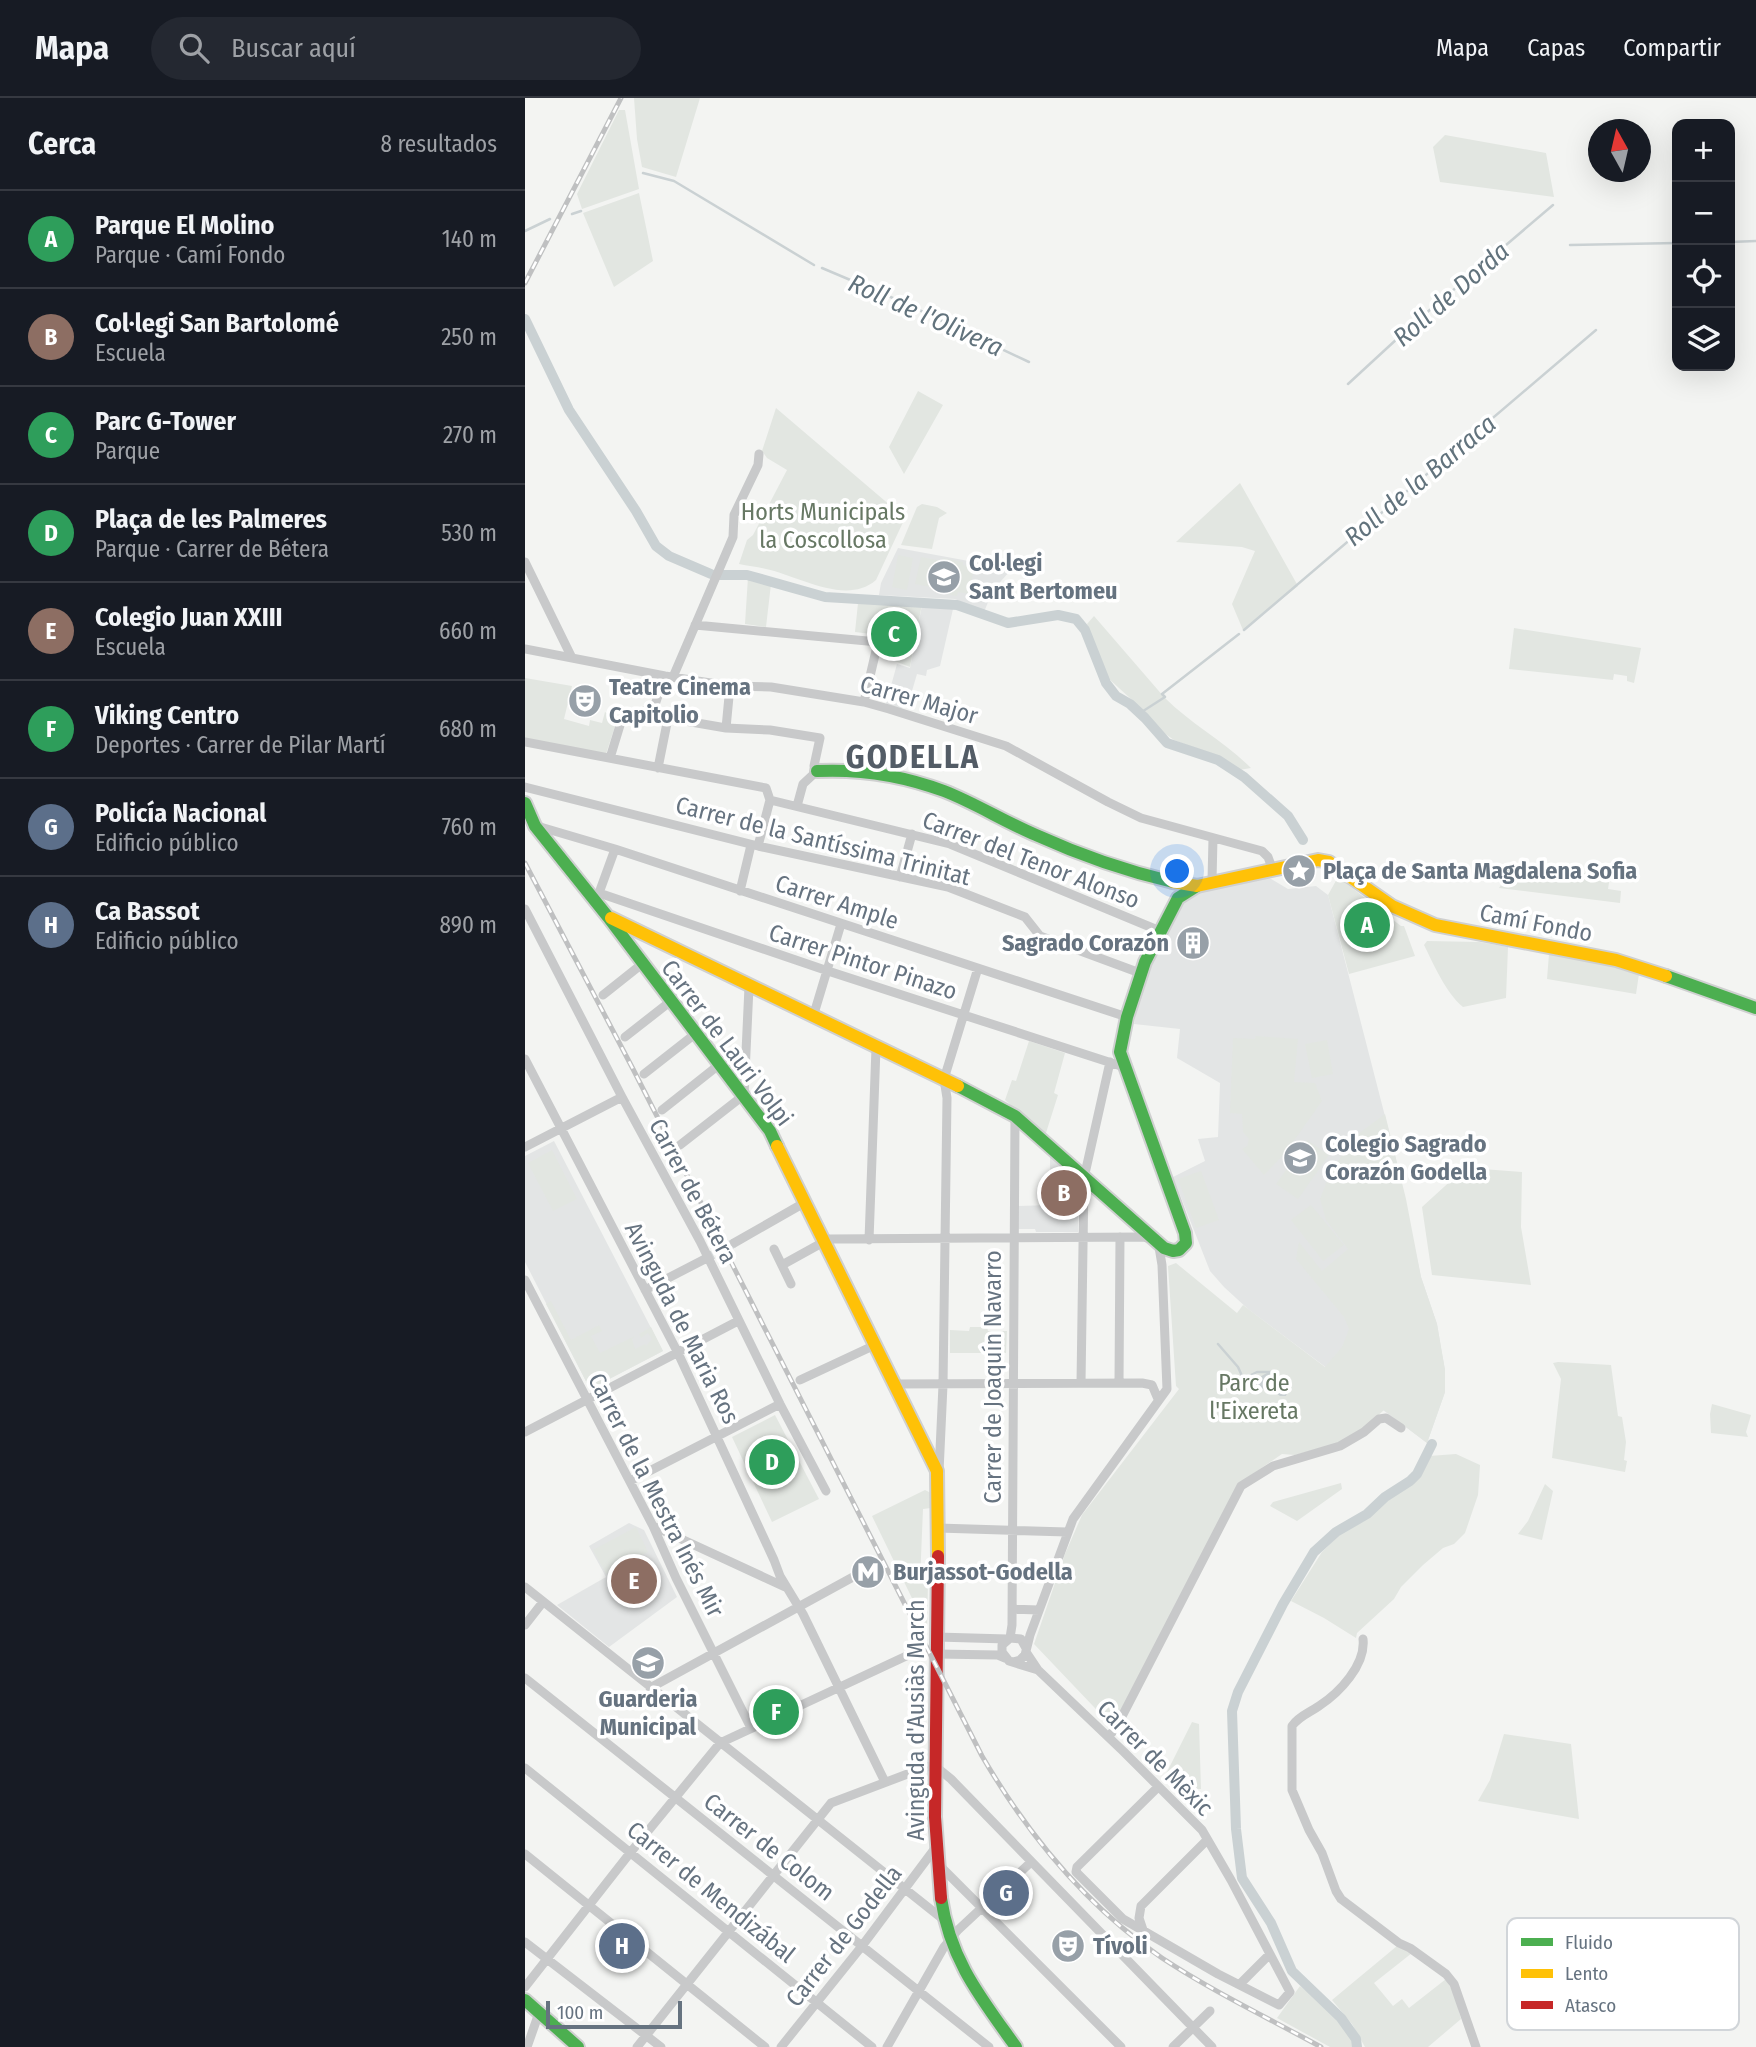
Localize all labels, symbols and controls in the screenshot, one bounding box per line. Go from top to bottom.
search box [151,17,641,80]
text: Mapa [35,28,109,68]
icon: search [175,29,213,67]
text: Buscar aquí [231,33,356,64]
text: Mapa [1436,34,1489,62]
text: Capas [1527,34,1585,62]
text: Compartir [1623,34,1721,62]
north arrow [1588,119,1651,182]
map controls [1672,119,1735,371]
button: + [1672,119,1735,182]
text: Cerca [28,126,96,162]
text: 8 resultados [381,130,497,158]
button: − [1672,182,1735,245]
text: Parque El Molino [95,210,274,241]
text: A [45,225,57,253]
text: 140 m [442,225,497,253]
water label: Roll de Dorda [1387,236,1516,353]
text: Parque · Camí Fondo [95,241,285,269]
button: locate [1672,245,1735,308]
water label: Roll de l'Olivera [844,268,1008,363]
text: Col·legi San Bartolomé [95,308,339,339]
button: layers [1672,308,1735,371]
text: B [45,323,57,351]
text: 250 m [441,323,497,351]
text: Escuela [95,339,166,367]
text: Parc G-Tower [95,406,236,437]
water label: Roll de la Barraca [1338,408,1502,553]
text: C [45,421,57,449]
text: 270 m [443,421,497,449]
text: Parque [95,437,160,465]
park label: Horts Municipals la Coscollosa [741,498,905,554]
text: Plaça de les Palmeres [95,504,327,535]
text: D [44,519,58,547]
text: 530 m [441,519,497,547]
text: Parque · Carrer de Bétera [95,535,329,563]
place label: Col·legi Sant Bertomeu [969,549,1118,605]
school or university icon: Col·legi Sant Bertomeu [925,558,963,596]
text: Colegio Juan XXIII [95,602,283,633]
pin: C [871,608,917,660]
text: E [46,617,56,645]
text: 660 m [439,617,497,645]
text: Escuela [95,633,166,661]
street label: Carrer Major [857,670,982,730]
place label: Teatre Cinema Capitolio [609,673,751,729]
theatre icon: Teatre Cinema Capitolio [566,682,604,720]
text: Viking Centro [95,700,239,731]
text: F [46,715,56,743]
text: 680 m [439,715,497,743]
text: Deportes · Carrer de Pilar Martí [95,731,386,759]
district label: GODELLA [846,738,980,776]
street label: Carrer de la Santíssima Trinitat [673,791,973,891]
text: Policía Nacional [95,798,266,829]
street label: Carrer del Tenor Alonso [918,806,1144,914]
text: G [44,813,58,841]
text: 760 m [442,813,497,841]
text: Edificio público [95,829,239,857]
place icon: Plaça de Santa Magdalena Sofia [1280,852,1318,890]
your location [1160,854,1194,888]
place label: Plaça de Santa Magdalena Sofia [1323,857,1637,885]
street label: Carrer Ample [772,869,902,935]
text: Ca Bassot [95,896,200,927]
street label: Camí Fondo [1477,898,1595,948]
pin: A [1344,899,1390,951]
text: H [44,911,58,939]
text: 890 m [440,911,497,939]
street label: Carrer Pintor Pinazo [765,918,961,1006]
building icon: Sagrado Corazón [1174,924,1212,962]
text: Edificio público [95,927,239,955]
place label: Sagrado Corazón [1002,929,1169,957]
street label: Carrer de Lauri Volpi [656,955,798,1131]
street label: Carrer de Bétera [643,1114,743,1268]
place label: Colegio Sagrado Corazón Godella [1325,1130,1487,1186]
school or university icon: Colegio Sagrado Corazón Godella [1281,1139,1319,1177]
pin: B [1041,1167,1087,1219]
street label: Avinguda de Maria Ros [619,1218,745,1428]
street label: Carrer de Joaquín Navarro [979,1250,1007,1504]
street label: Carrer de la Mestra Inés Mir [582,1368,730,1622]
park label: Parc de l'Eixereta [1209,1369,1299,1425]
pin: D [749,1436,795,1488]
metro station icon: Burjassot-Godella [849,1553,887,1591]
pin: E [611,1555,657,1607]
place label: Burjassot-Godella [893,1558,1073,1586]
street label: Avinguda d'Ausiàs March [902,1599,930,1841]
school or university icon: Guarderia Municipal [629,1644,667,1682]
place label: Guarderia Municipal [599,1685,697,1741]
pin: F [753,1686,799,1738]
street label: Carrer de Mèxic [1092,1695,1218,1821]
street label: Carrer de Colom [698,1787,840,1907]
street label: Carrer de Mendizábal [621,1816,801,1968]
street label: Carrer de Godella [780,1860,908,2012]
pin: G [983,1867,1029,1919]
legend [1507,1918,1739,2030]
pin: H [599,1920,645,1972]
theatre icon: Tívoli [1049,1927,1087,1965]
text: Fluido [1565,1931,1613,1954]
place label: Tívoli [1093,1932,1148,1960]
text: Lento [1565,1962,1608,1985]
text: Atasco [1565,1994,1616,2017]
scale bar [546,1998,683,2030]
text: 100 m [557,2001,603,2024]

